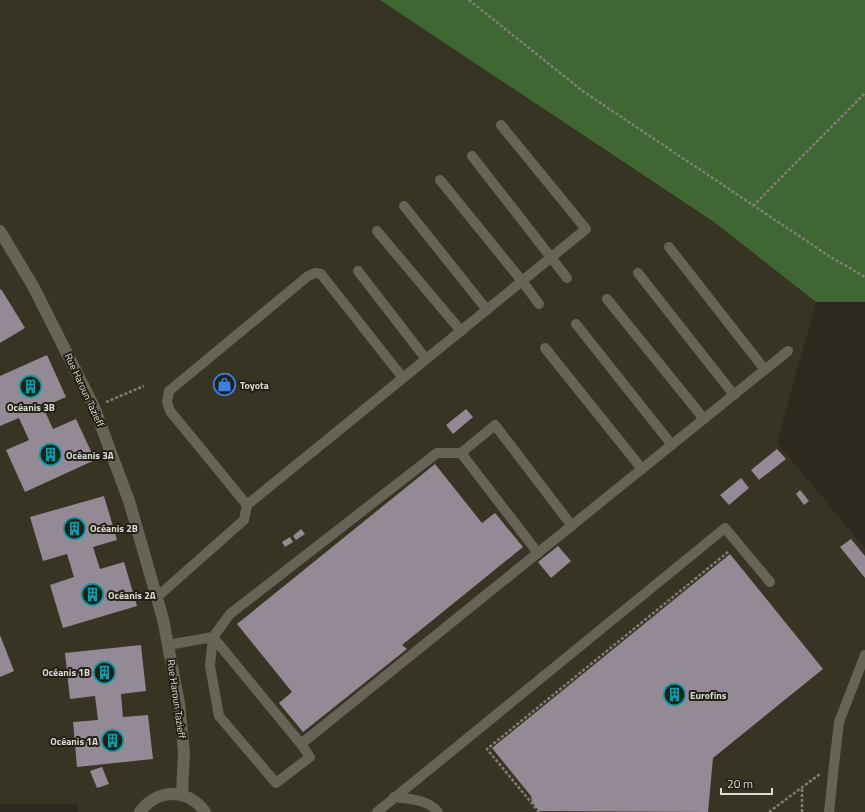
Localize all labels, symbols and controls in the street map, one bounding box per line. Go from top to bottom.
street label: Rue Haroun Tazieff [61,351,108,430]
shop icon: Toyota [212,372,238,398]
building icon: Océanis 3B [18,374,44,400]
place label: Toyota [240,378,269,393]
place label: Océanis 3B [7,400,55,415]
building icon: Océanis 3A [37,442,63,468]
place label: Océanis 3A [66,448,114,463]
building icon: Océanis 2B [61,515,87,541]
place label: Océanis 2B [90,521,138,536]
building icon: Océanis 2A [80,582,106,608]
place label: Océanis 2A [108,588,156,603]
building icon: Océanis 1B [92,659,118,685]
street label: Rue Haroun Tazieff [164,659,190,740]
place label: Océanis 1B [42,665,90,680]
building icon: Eurofins [661,682,687,708]
place label: Eurofins [690,688,727,703]
building icon: Océanis 1A [100,728,126,754]
place label: Océanis 1A [50,734,98,749]
scale bar [721,770,772,796]
text: 20 m [727,774,753,793]

